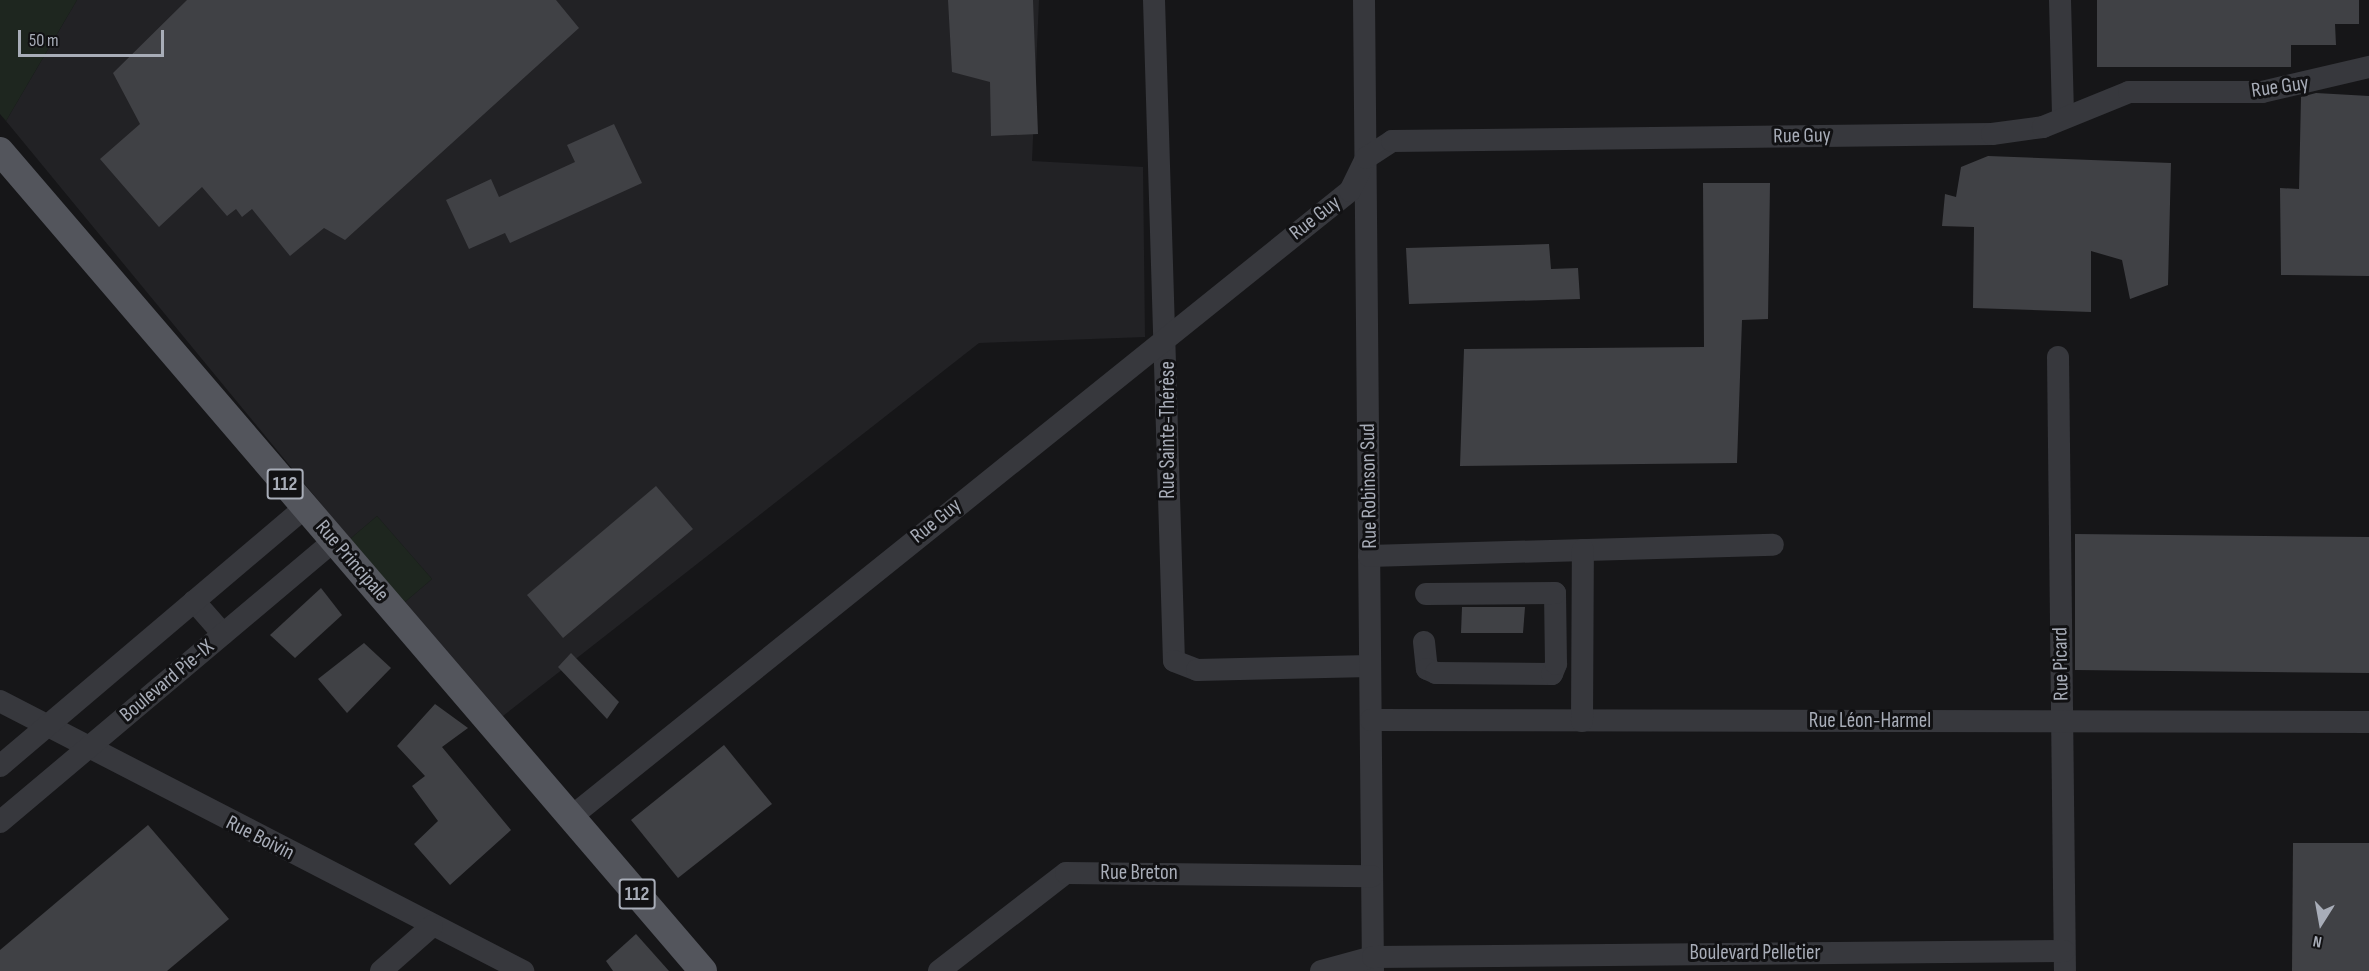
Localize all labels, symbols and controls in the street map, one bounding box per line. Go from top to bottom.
scale bar [21,18,166,56]
text: 50 m [29,30,59,51]
street label: Rue Guy [2250,71,2310,103]
street label: Rue Guy [1773,123,1831,149]
street label: Rue Guy [1285,190,1345,246]
street label: Rue Sainte-Thérèse [1155,361,1181,499]
street label: Rue Robinson Sud [1355,423,1383,549]
road number: 112 [266,467,304,501]
street label: Rue Guy [906,493,966,549]
street label: Rue Principale [310,515,394,607]
street label: Rue Picard [2048,627,2074,701]
street label: Boulevard Pie-IX [115,634,219,728]
street label: Rue Léon-Harmel [1809,708,1931,734]
street label: Rue Boivin [222,810,298,866]
street label: Rue Breton [1100,860,1178,886]
road number: 112 [618,877,656,911]
north arrow [2291,893,2351,953]
text: N [2311,931,2323,951]
street label: Boulevard Pelletier [1690,940,1820,966]

